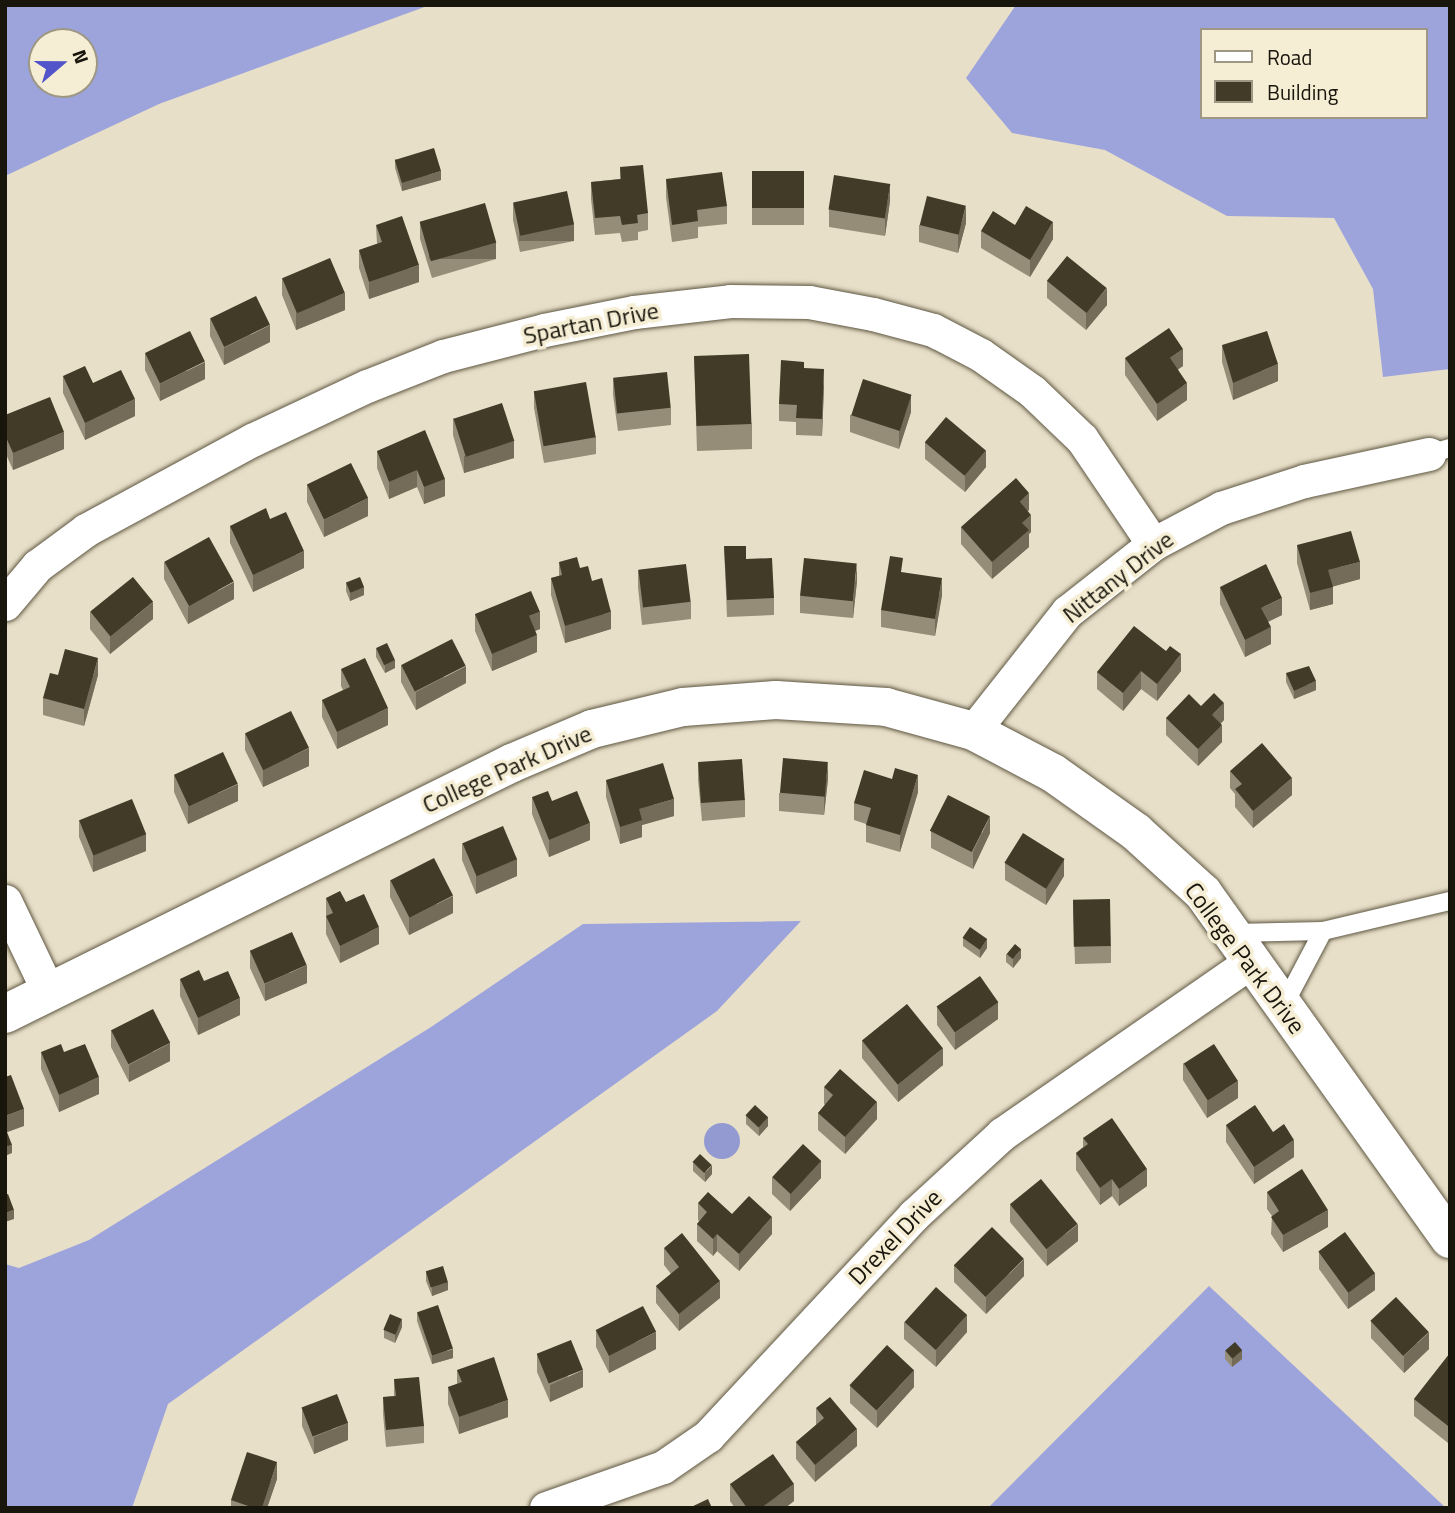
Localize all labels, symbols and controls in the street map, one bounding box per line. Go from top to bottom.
north arrow [28,28,98,98]
legend [1200,28,1427,119]
text: Road [1267,41,1312,73]
text: N [65,45,97,67]
text: Building [1267,76,1338,108]
street label: Spartan Drive [521,296,661,350]
street label: Nittany Drive [1057,525,1179,629]
street label: College Park Drive [418,719,596,819]
street label: College Park Drive [1179,877,1311,1039]
street label: Drexel Drive [842,1183,948,1291]

